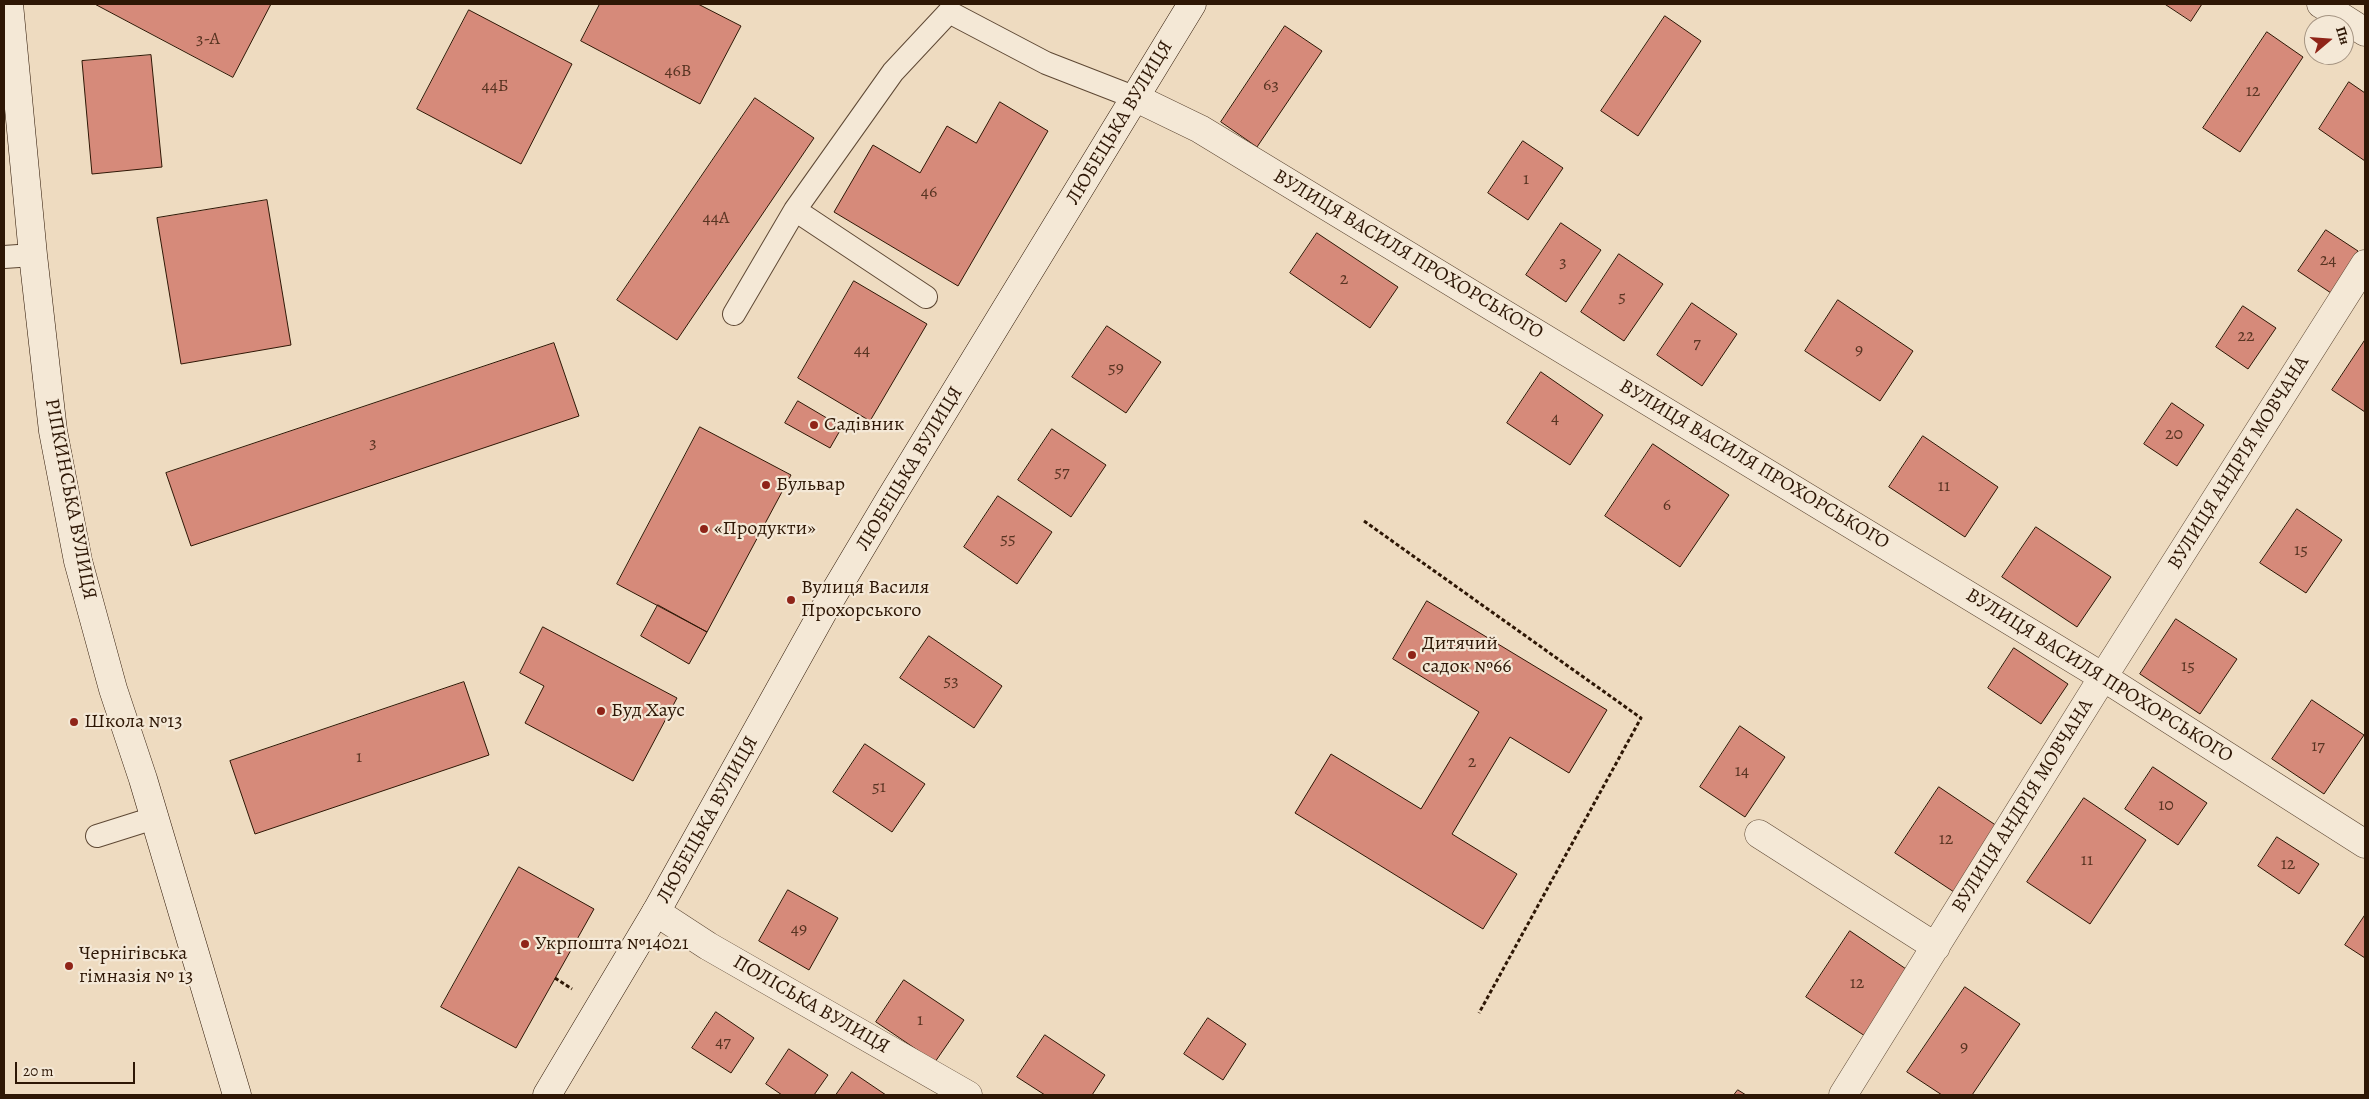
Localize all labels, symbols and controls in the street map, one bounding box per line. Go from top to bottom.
north arrow [2304,15,2354,65]
text: Пн [2331,24,2355,47]
house number: 3-А [196,29,220,51]
street label: ЛЮБЕЦЬКА ВУЛИЦЯ [1061,37,1179,209]
house number: 46В [664,61,692,83]
house number: 63 [1263,75,1279,97]
house number: 44Б [481,76,509,98]
house number: 12 [2246,81,2260,103]
street label: ВУЛИЦЯ ВАСИЛЯ ПРОХОРСЬКОГО [1269,165,1547,345]
house number: 1 [1523,169,1529,191]
house number: 46 [921,182,937,204]
house number: 44А [703,208,729,230]
house number: 24 [2320,250,2336,272]
house number: 3 [1559,252,1567,274]
house number: 2 [1340,269,1348,291]
house number: 5 [1618,287,1626,309]
house number: 22 [2237,326,2255,348]
house number: 7 [1693,333,1701,355]
house number: 44 [854,340,870,362]
house number: 9 [1855,340,1863,362]
street label: ВУЛИЦЯ АНДРІЯ МОВЧАНА [2163,352,2315,574]
house number: 59 [1108,358,1124,380]
street label: ВУЛИЦЯ ВАСИЛЯ ПРОХОРСЬКОГО [1615,375,1893,555]
street label: ЛЮБЕЦЬКА ВУЛИЦЯ [851,383,969,555]
street label: РІПКИНСЬКА ВУЛИЦЯ [39,396,101,602]
house number: 4 [1551,408,1559,430]
place label: Садівник [824,413,904,437]
marker: Садівник [808,419,820,431]
house number: 20 [2165,424,2183,446]
house number: 3 [369,433,377,455]
house number: 57 [1054,462,1070,484]
place label: Бульвар [776,473,845,497]
house number: 11 [1938,476,1950,498]
marker: Бульвар [760,479,772,491]
house number: 6 [1663,495,1671,517]
place label: «Продукти» [714,517,816,541]
marker: «Продукти» [698,523,710,535]
house number: 55 [1000,529,1016,551]
house number: 15 [2294,540,2308,562]
place label: Вулиця Василя Прохорського [801,576,929,623]
street label: ВУЛИЦЯ ВАСИЛЯ ПРОХОРСЬКОГО [1961,584,2237,768]
marker: Вулиця Василя Прохорського [785,594,797,606]
place label: Дитячий садок №66 [1422,632,1511,679]
marker: Дитячий садок №66 [1406,649,1418,661]
house number: 15 [2181,656,2195,678]
house number: 53 [943,671,959,693]
street label: ВУЛИЦЯ АНДРІЯ МОВЧАНА [1947,695,2099,917]
place label: Буд Хаус [611,699,685,723]
marker: Буд Хаус [595,705,607,717]
place label: Школа №13 [84,710,183,734]
marker: Школа №13 [68,716,80,728]
street label: ЛЮБЕЦЬКА ВУЛИЦЯ [652,732,764,908]
house number: 17 [2311,736,2325,758]
house number: 1 [356,747,362,769]
house number: 2 [1468,752,1476,774]
house number: 14 [1735,761,1749,783]
house number: 51 [872,777,886,799]
house number: 10 [2158,795,2174,817]
house number: 12 [1939,829,1953,851]
house number: 11 [2081,850,2093,872]
house number: 12 [2281,854,2295,876]
house number: 49 [791,919,807,941]
place label: Укрпошта №14021 [535,932,688,956]
marker: Укрпошта №14021 [519,938,531,950]
place label: Чернігівська гімназія № 13 [79,942,193,989]
street label: ПОЛІСЬКА ВУЛИЦЯ [729,950,893,1060]
marker: Чернігівська гімназія № 13 [63,960,75,972]
house number: 12 [1850,973,1864,995]
house number: 1 [917,1010,923,1032]
house number: 47 [715,1032,731,1054]
house number: 9 [1960,1037,1968,1059]
scale bar [18,1052,138,1084]
text: 20 m [23,1061,54,1081]

